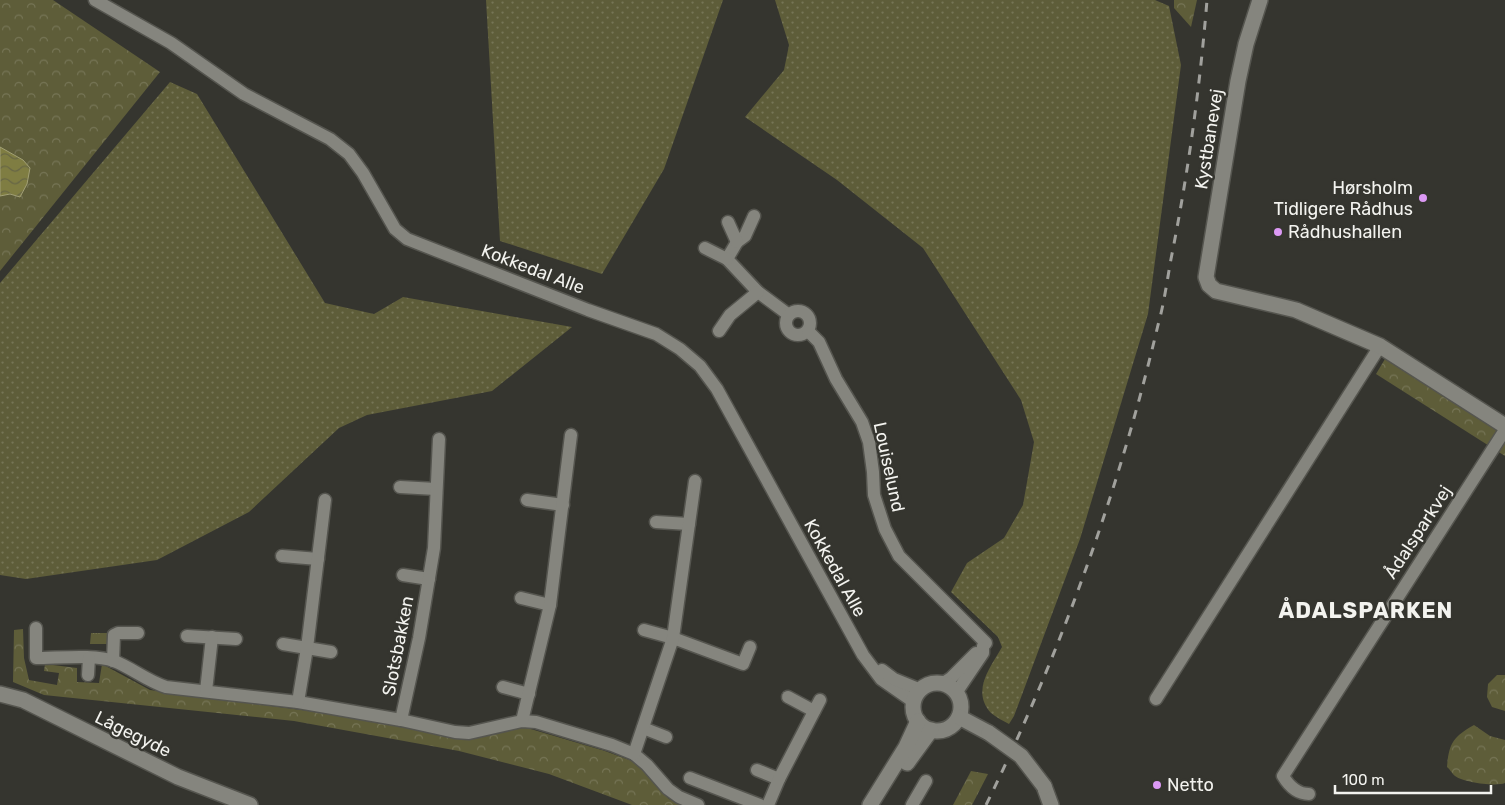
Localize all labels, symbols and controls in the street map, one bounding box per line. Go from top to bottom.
street label: Kystbanevej [1190,87,1228,191]
place label: Hørsholm Tidligere Rådhus [1273,177,1413,220]
marker: Hørsholm Tidligere Rådhus [1417,192,1429,204]
place label: Rådhushallen [1288,221,1402,243]
marker: Rådhushallen [1272,226,1284,238]
street label: Kokkedal Alle [478,239,588,299]
street label: Louiselund [869,420,909,514]
street label: Ådalsparkvej [1380,481,1456,583]
street label: Kokkedal Alle [799,515,871,621]
street label: Slotsbakken [377,594,419,698]
district label: ÅDALSPARKEN [1279,597,1453,624]
street label: Lågegyde [91,706,175,762]
scale bar [1335,762,1491,794]
text: 100 m [1342,771,1384,789]
place label: Netto [1167,774,1214,796]
marker: Netto [1151,779,1163,791]

